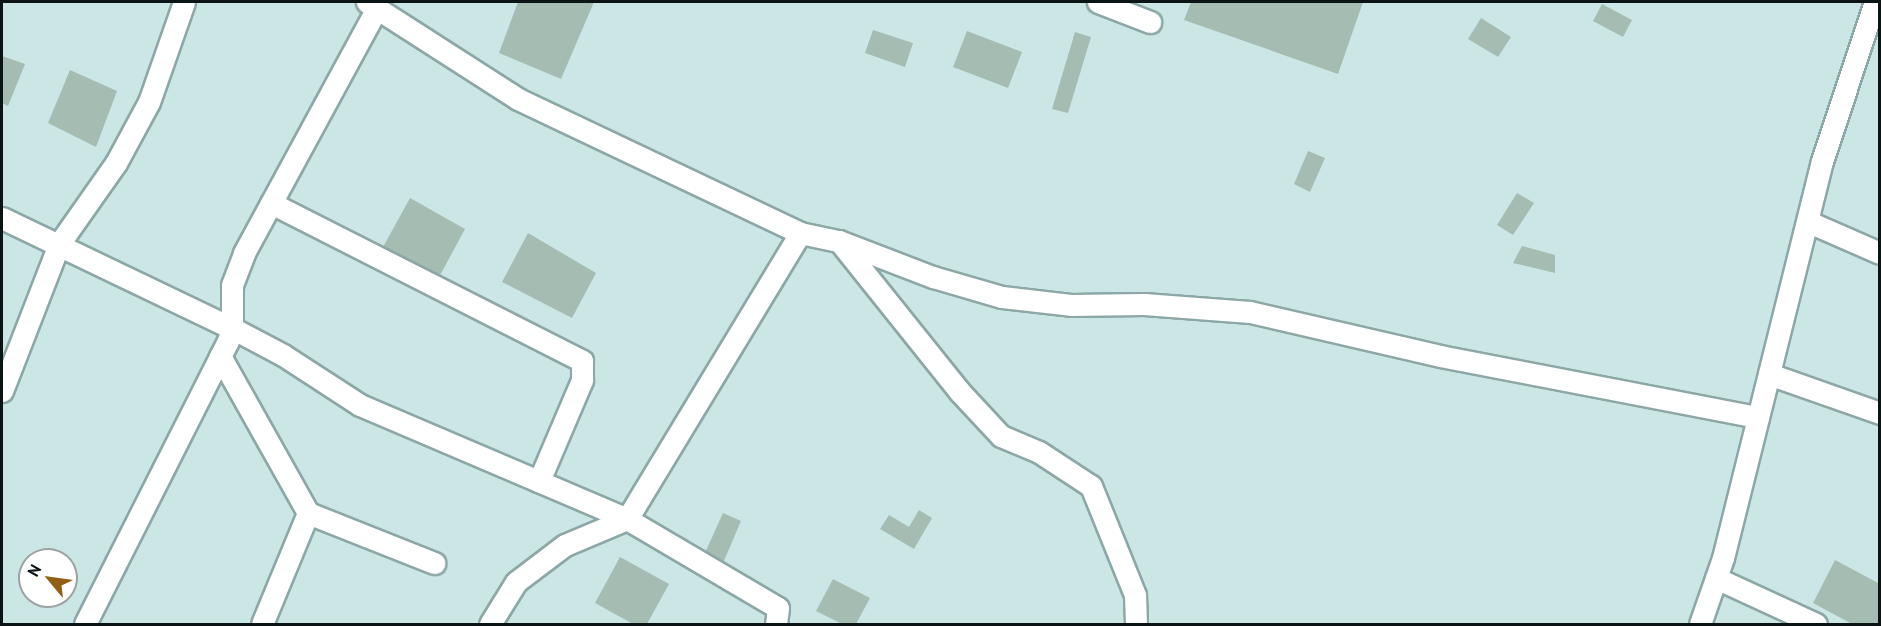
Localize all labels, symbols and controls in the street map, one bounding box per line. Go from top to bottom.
north arrow [18,548,78,608]
text: N [23,561,45,580]

